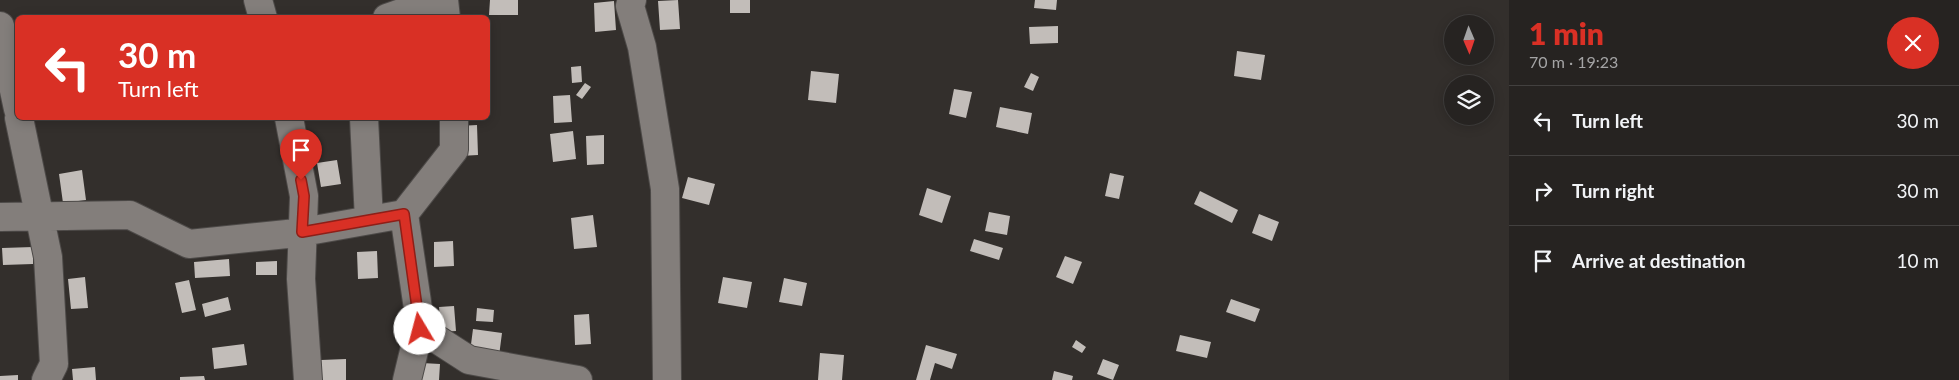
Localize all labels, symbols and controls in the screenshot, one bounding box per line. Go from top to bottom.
north arrow [1444,15,1494,65]
map controls [1444,15,1494,125]
text: 1 min [1529,15,1604,51]
button: close [1887,17,1939,69]
text: 30 m [118,33,196,75]
icon: left [35,35,100,100]
text: 70 m · 19:23 [1529,52,1618,71]
text: Turn left [118,75,199,102]
button: layers [1444,75,1494,125]
icon: left [1529,107,1557,135]
text: Turn left [1572,109,1643,132]
text: 30 m [1896,109,1939,132]
pin [280,129,322,180]
icon: arrive [287,136,315,164]
icon: right [1529,177,1557,205]
text: Turn right [1572,179,1654,202]
text: 30 m [1896,179,1939,202]
icon: arrive [1529,247,1557,275]
text: Arrive at destination [1572,249,1745,272]
text: 10 m [1896,249,1939,272]
position arrow [393,302,445,354]

